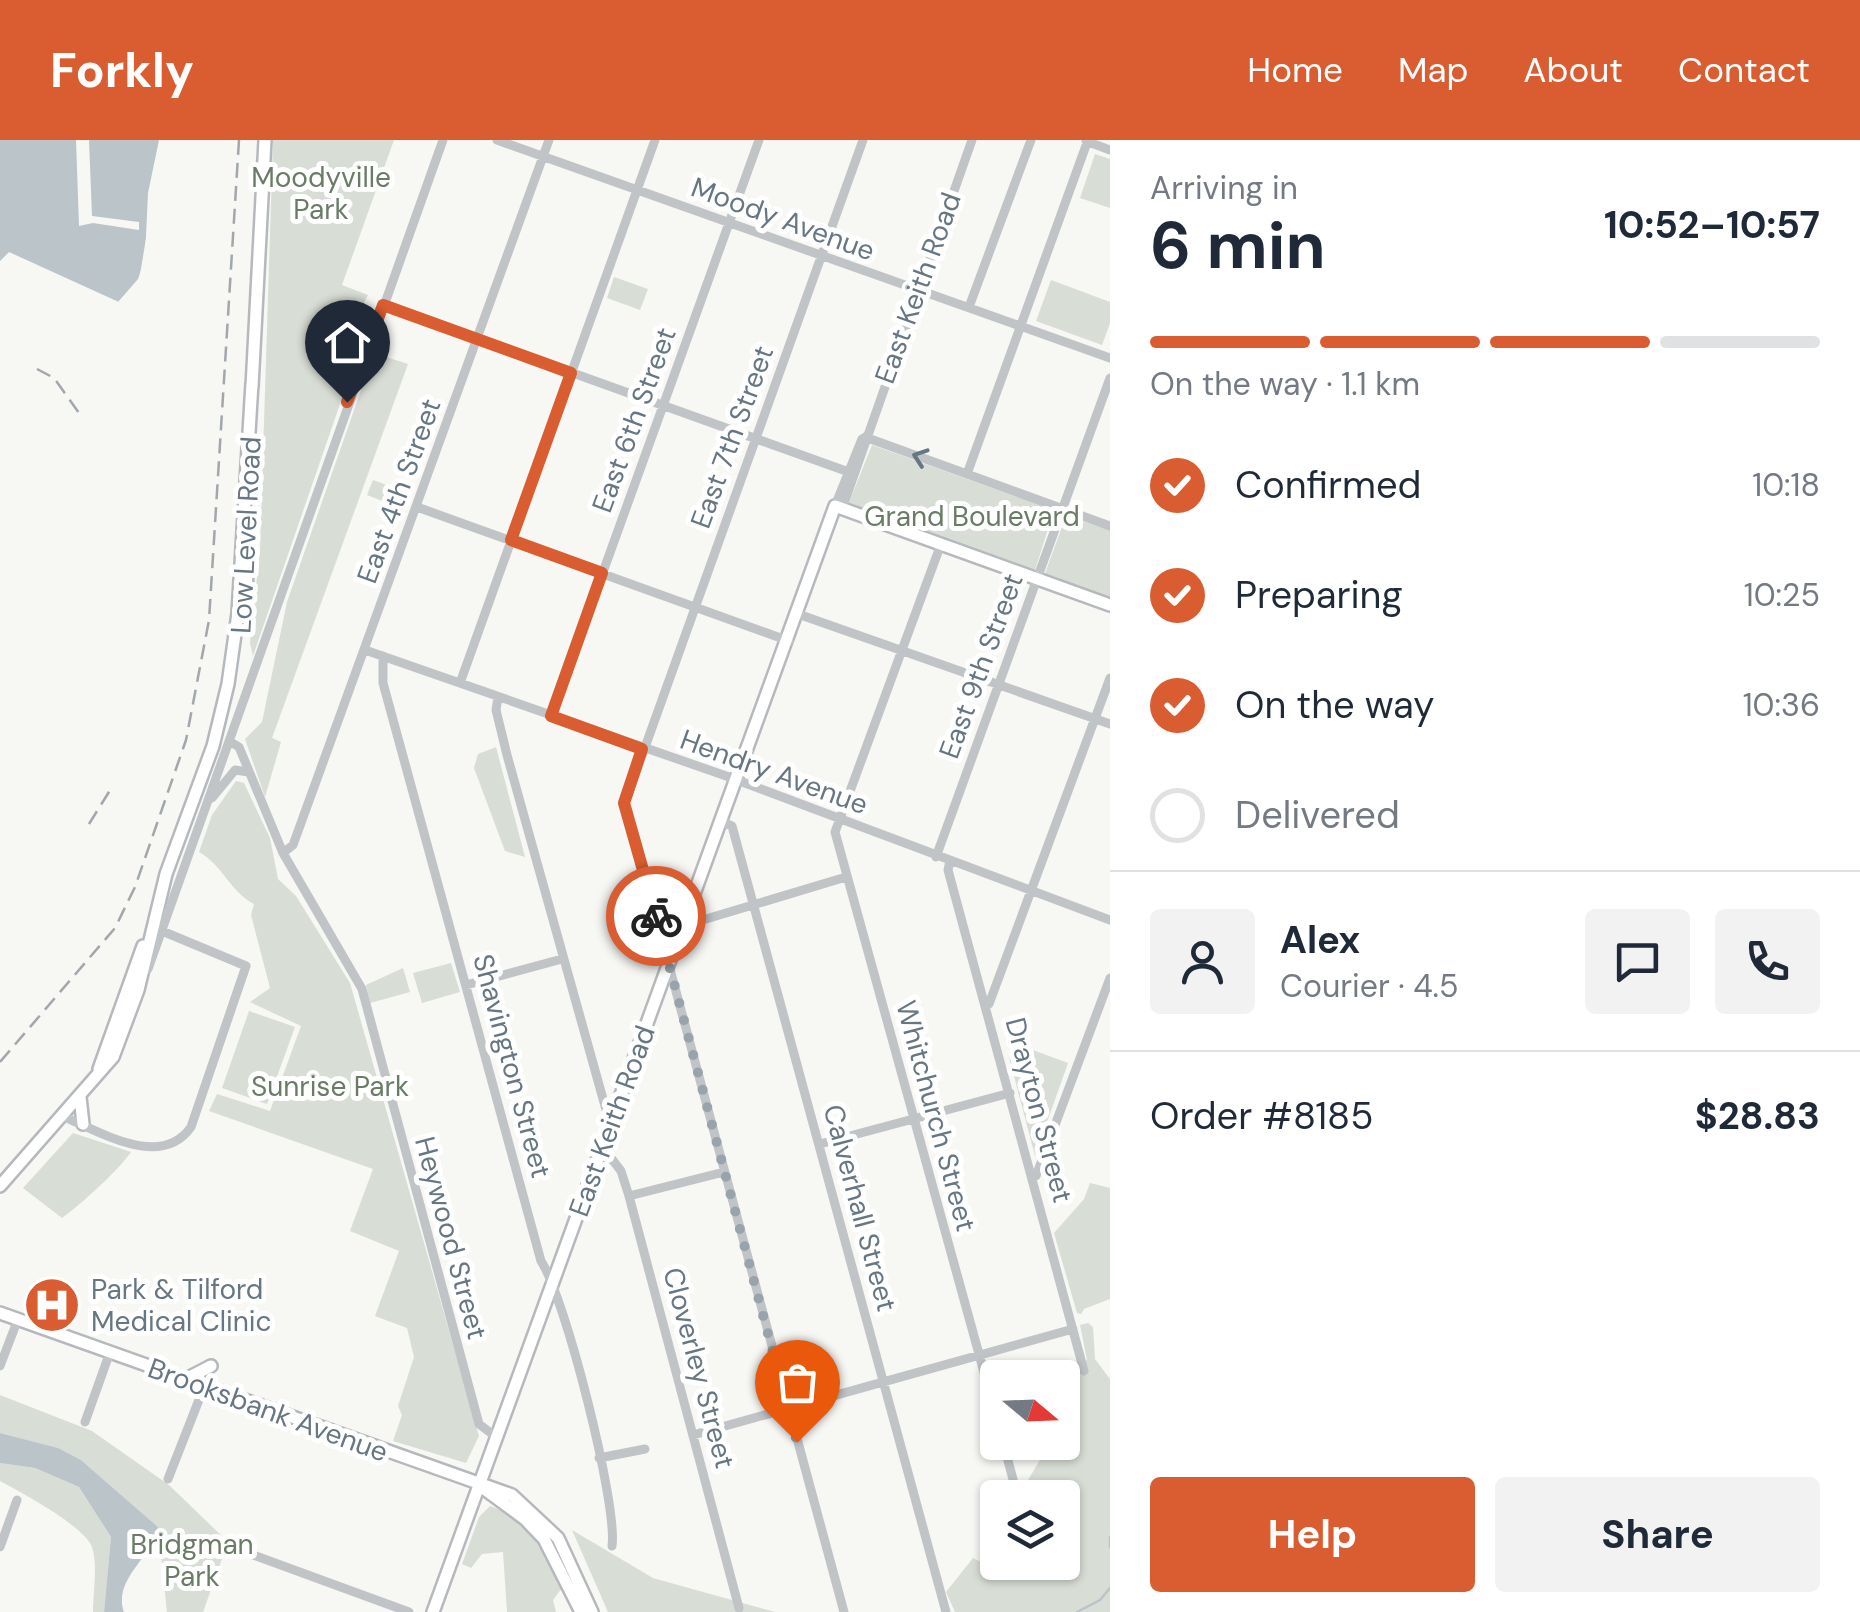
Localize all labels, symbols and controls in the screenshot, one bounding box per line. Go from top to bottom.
text: Forkly [50,39,194,102]
text: Home [1247,47,1343,93]
text: Map [1398,47,1468,93]
text: About [1523,47,1623,93]
text: Contact [1678,47,1810,93]
park label: Moodyville Park [251,159,391,228]
text: Arriving in [1150,167,1298,209]
street label: Moody Avenue [686,169,880,269]
street label: East Keith Road [866,187,970,389]
text: 10:52–10:57 [1604,200,1820,250]
text: 6 min [1150,204,1326,288]
pin [305,300,390,403]
icon: home [320,315,375,370]
street label: East 6th Street [583,322,685,518]
street label: East 7th Street [682,341,782,533]
text: On the way · 1.1 km [1150,363,1420,405]
street label: East 4th Street [348,394,450,588]
street label: Low Level Road [222,435,270,635]
one-way arrow [912,448,929,469]
icon: check [1150,458,1205,513]
text: Confirmed [1235,460,1421,510]
text: 10:18 [1752,464,1820,506]
park label: Grand Boulevard [864,498,1080,535]
street label: East 9th Street [930,568,1032,764]
icon: check [1150,568,1205,623]
text: Preparing [1235,570,1403,620]
text: 10:25 [1744,574,1820,616]
icon: check [1150,678,1205,733]
text: On the way [1235,680,1434,730]
text: 10:36 [1743,684,1820,726]
street label: Hendry Avenue [675,721,873,823]
text: Delivered [1235,790,1400,840]
courier [606,866,706,966]
icon: bike [629,889,684,944]
button: person [1150,909,1255,1014]
button: chat [1585,909,1690,1014]
button: phone [1715,909,1820,1014]
text: Alex [1280,915,1360,965]
street label: Shavington Street [464,950,560,1182]
text: Courier · 4.5 [1280,965,1458,1007]
street label: Whitchurch Street [887,997,985,1235]
street label: Drayton Street [997,1013,1081,1207]
street label: East Keith Road [560,1020,664,1222]
park label: Sunrise Park [251,1068,409,1105]
text: Order #8185 [1150,1091,1373,1141]
text: $28.83 [1695,1091,1820,1141]
street label: Calverhall Street [815,1101,905,1315]
street label: Heywood Street [406,1133,496,1343]
street label: Cloverley Street [654,1263,744,1473]
place label: Park & Tilford Medical Clinic [91,1271,272,1340]
hospital icon: Park & Tilford Medical Clinic [22,1275,82,1335]
pin [755,1340,840,1443]
street label: Brooksbank Avenue [143,1349,393,1471]
icon: bag [770,1355,825,1410]
north arrow [980,1360,1080,1460]
map controls [980,1360,1080,1580]
button: Help [1150,1477,1475,1592]
button: Share [1495,1477,1820,1592]
button: layers [980,1480,1080,1580]
park label: Bridgman Park [130,1526,254,1595]

